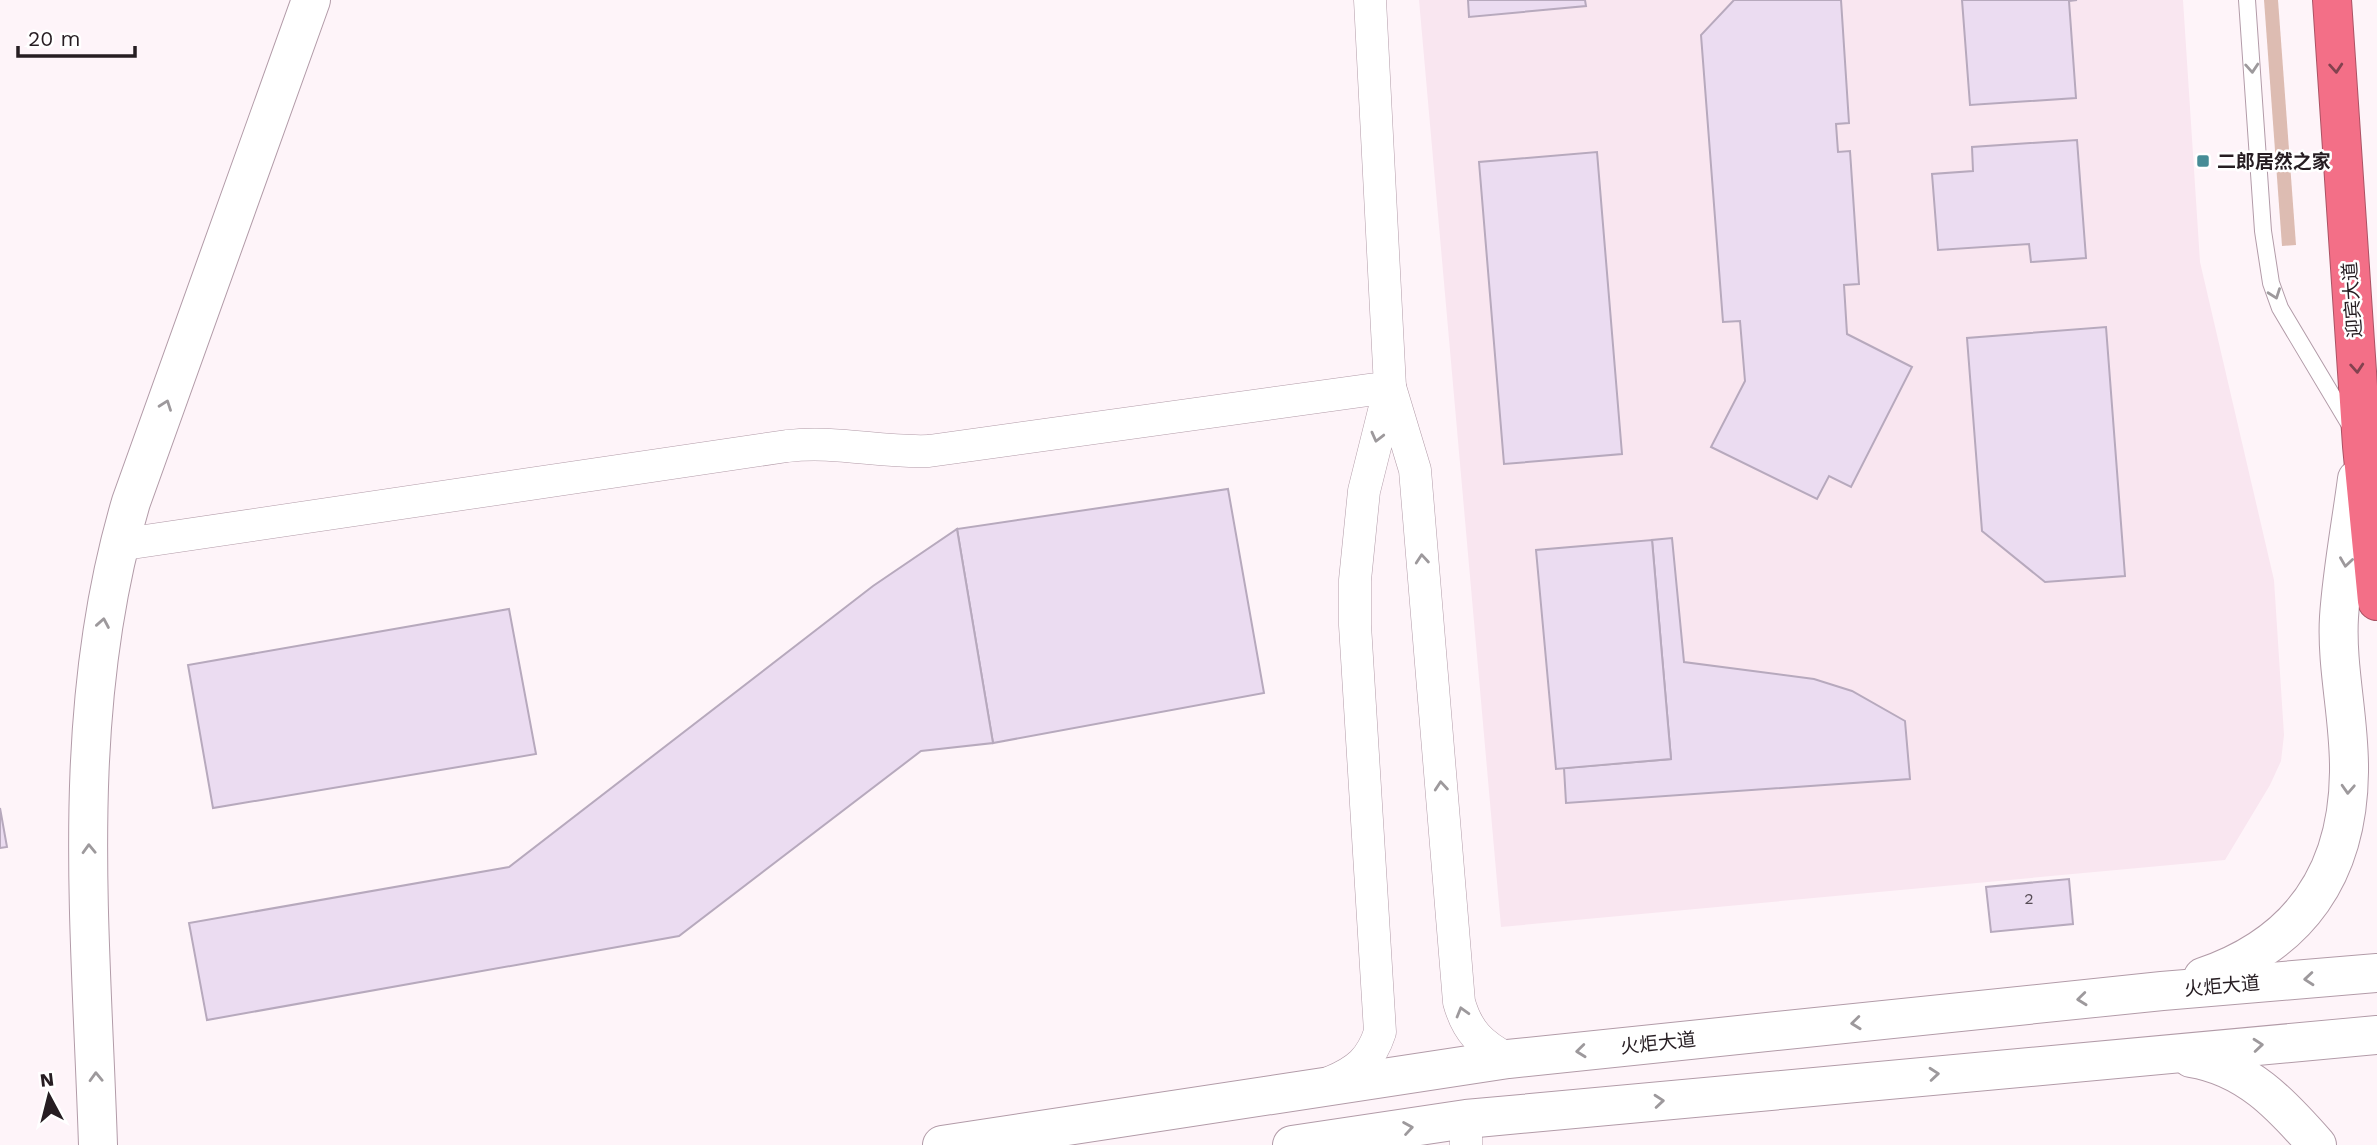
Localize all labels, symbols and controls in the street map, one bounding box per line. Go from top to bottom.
scale bar [18,14,135,58]
text: 20 m [28,26,80,51]
one-way arrow [2244,63,2259,74]
one-way arrow [2329,63,2344,74]
place label: 二郎居然之家 [2217,150,2331,173]
marker: 二郎居然之家 [2195,153,2211,169]
street label: 迎宾大道 [2338,261,2366,339]
one-way arrow [2267,287,2281,299]
one-way arrow [2349,363,2364,374]
one-way arrow [158,399,172,411]
one-way arrow [1371,431,1385,443]
one-way arrow [1415,553,1430,564]
one-way arrow [2339,556,2354,568]
one-way arrow [95,617,110,629]
one-way arrow [1434,780,1449,791]
one-way arrow [2341,784,2356,795]
one-way arrow [81,844,96,855]
house number: 2 [2024,889,2034,908]
street label: 火炬大道 [2183,971,2261,1001]
one-way arrow [2303,971,2314,986]
one-way arrow [2077,992,2088,1007]
one-way arrow [1456,1006,1470,1018]
one-way arrow [1850,1015,1861,1030]
street label: 火炬大道 [1619,1028,1697,1058]
one-way arrow [2253,1038,2264,1053]
one-way arrow [1575,1044,1587,1059]
north arrow [14,1061,84,1131]
text: N [39,1067,55,1092]
one-way arrow [1929,1067,1940,1082]
one-way arrow [89,1071,104,1082]
one-way arrow [1653,1093,1664,1108]
one-way arrow [1402,1120,1414,1135]

